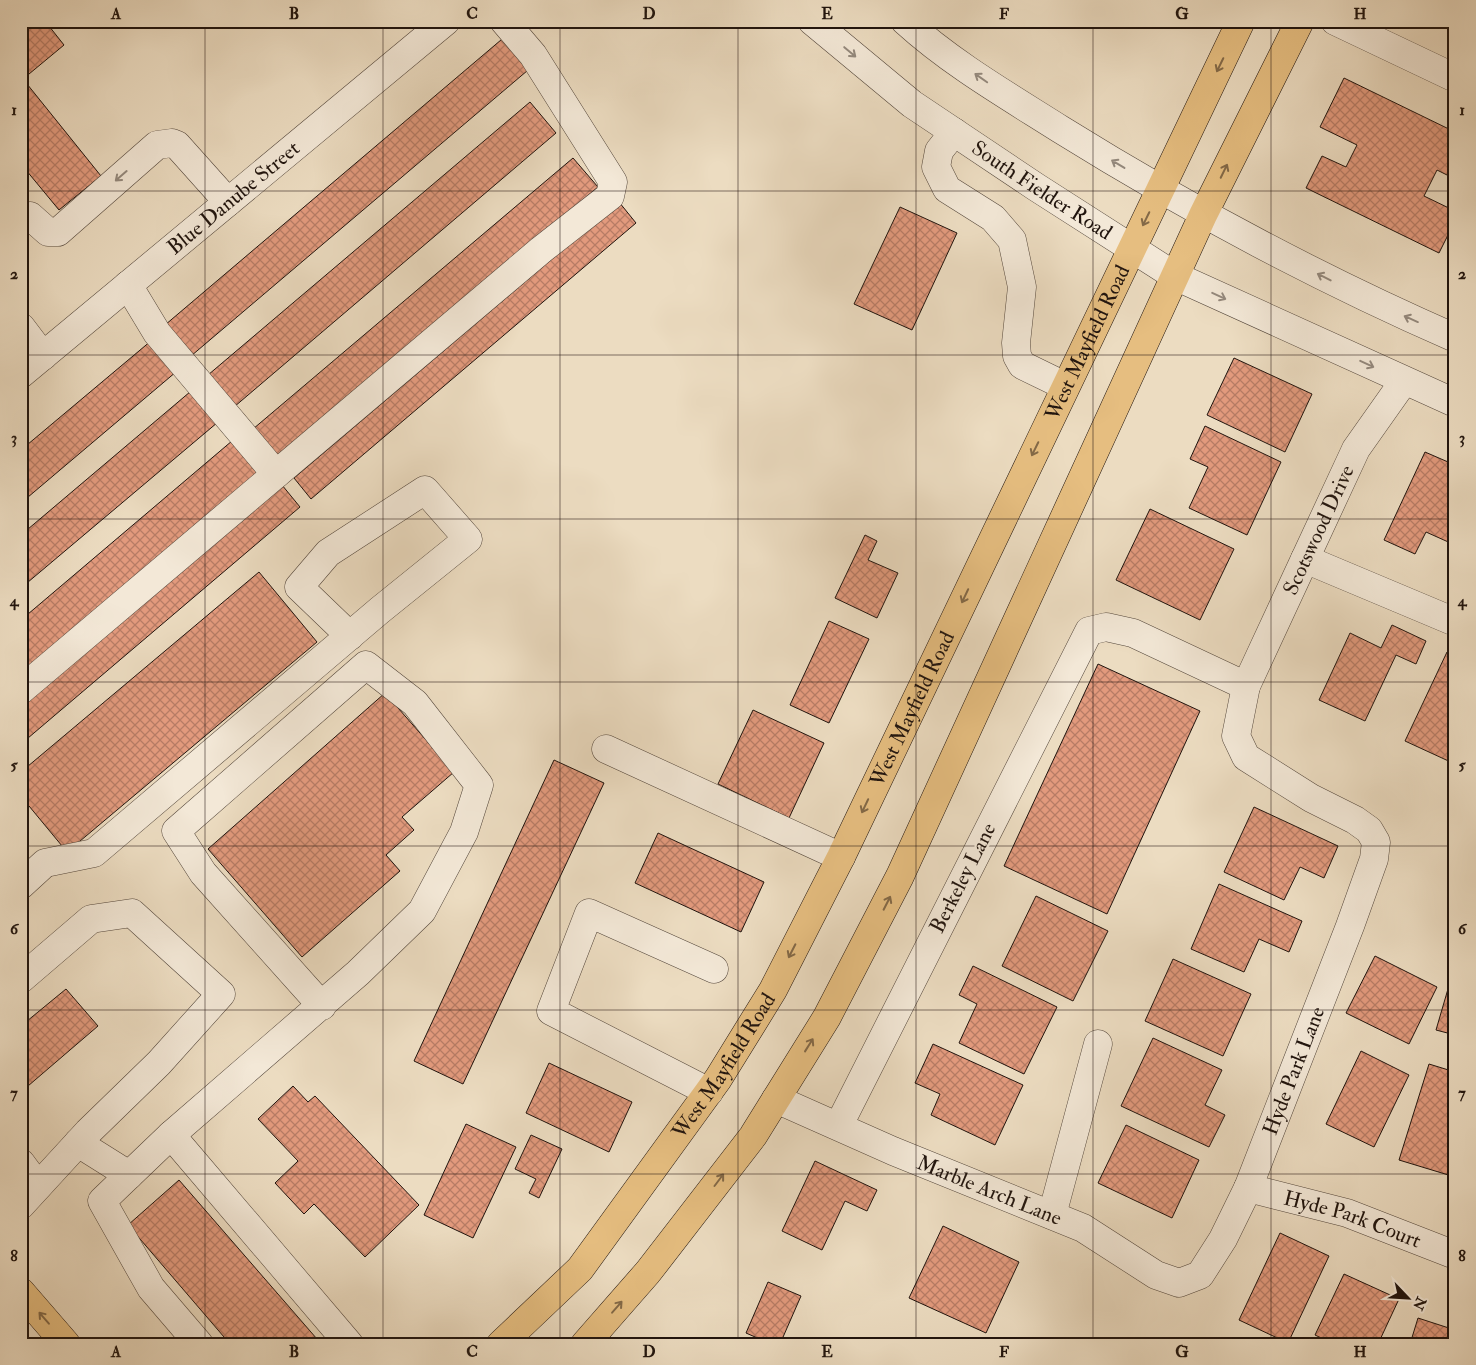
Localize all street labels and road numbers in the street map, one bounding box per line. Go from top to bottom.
street label: South Fielder Road [967,134,1118,246]
street label: Blue Danube Street [161,135,305,261]
street label: West Mayfield Road [1038,260,1136,426]
street label: Scotswood Drive [1277,461,1360,599]
street label: West Mayfield Road [863,626,961,792]
street label: Berkeley Lane [924,818,1002,938]
street label: West Mayfield Road [665,987,782,1145]
street label: Hyde Park Lane [1256,1002,1331,1139]
street label: Marble Arch Lane [913,1149,1066,1232]
street label: Hyde Park Court [1281,1184,1425,1254]

